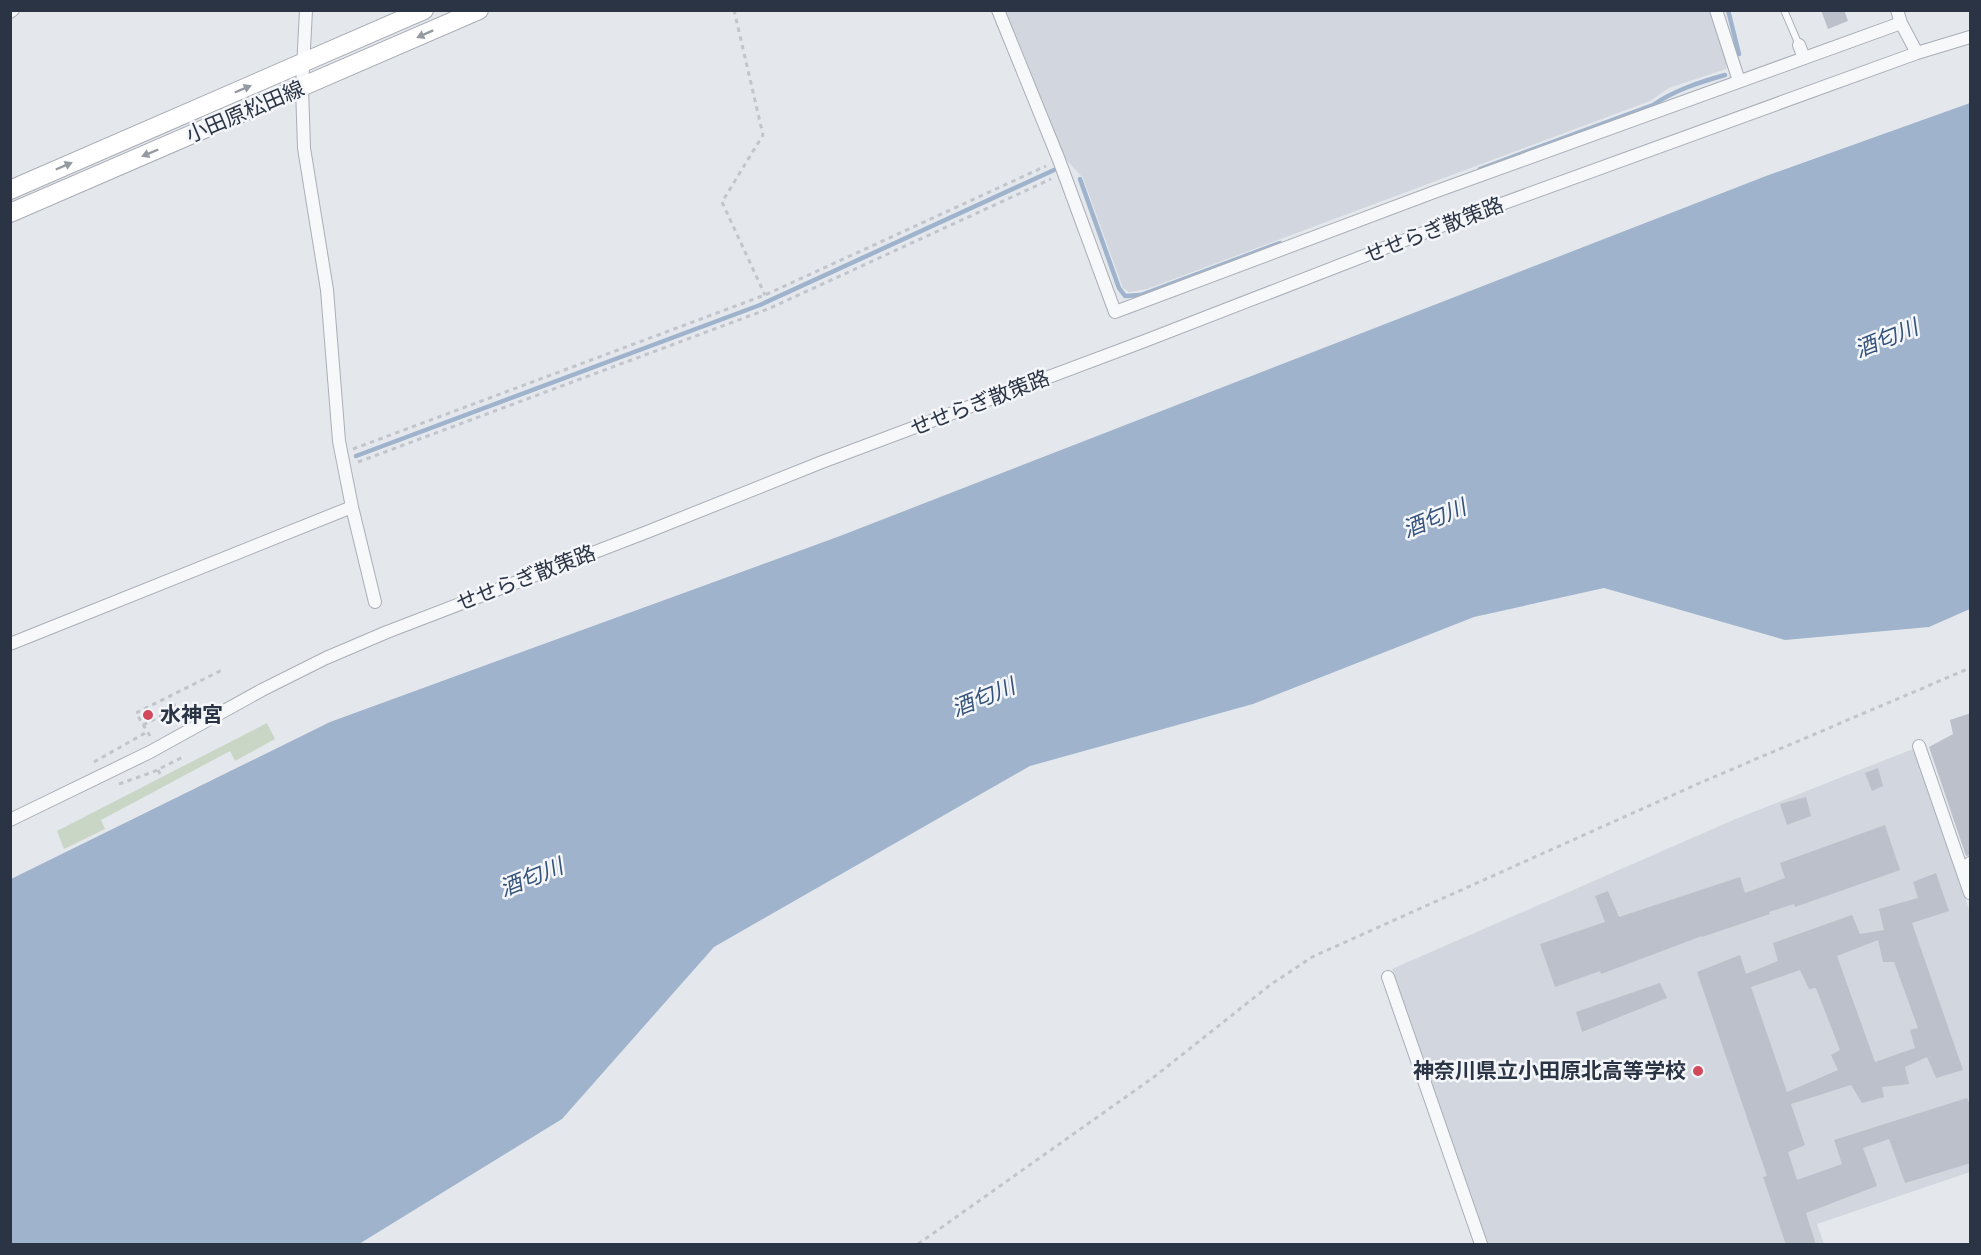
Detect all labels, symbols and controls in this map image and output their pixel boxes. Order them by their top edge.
one-way arrow [416,29,434,39]
street label: 小田原松田線 [182,76,308,148]
one-way arrow [235,84,253,94]
one-way arrow [141,148,159,158]
one-way arrow [56,161,74,171]
street label: せせらぎ散策路 [1361,192,1507,268]
water label: 酒匂川 [1851,314,1923,362]
street label: せせらぎ散策路 [907,365,1053,441]
water label: 酒匂川 [1399,494,1471,542]
street label: せせらぎ散策路 [453,540,599,616]
water label: 酒匂川 [948,673,1020,721]
place label: 水神宮 [160,703,223,727]
marker: 水神宮 [141,708,155,722]
water label: 酒匂川 [496,853,568,901]
place label: 神奈川県立小田原北高等学校 [1413,1059,1686,1083]
marker: 神奈川県立小田原北高等学校 [1691,1064,1705,1078]

